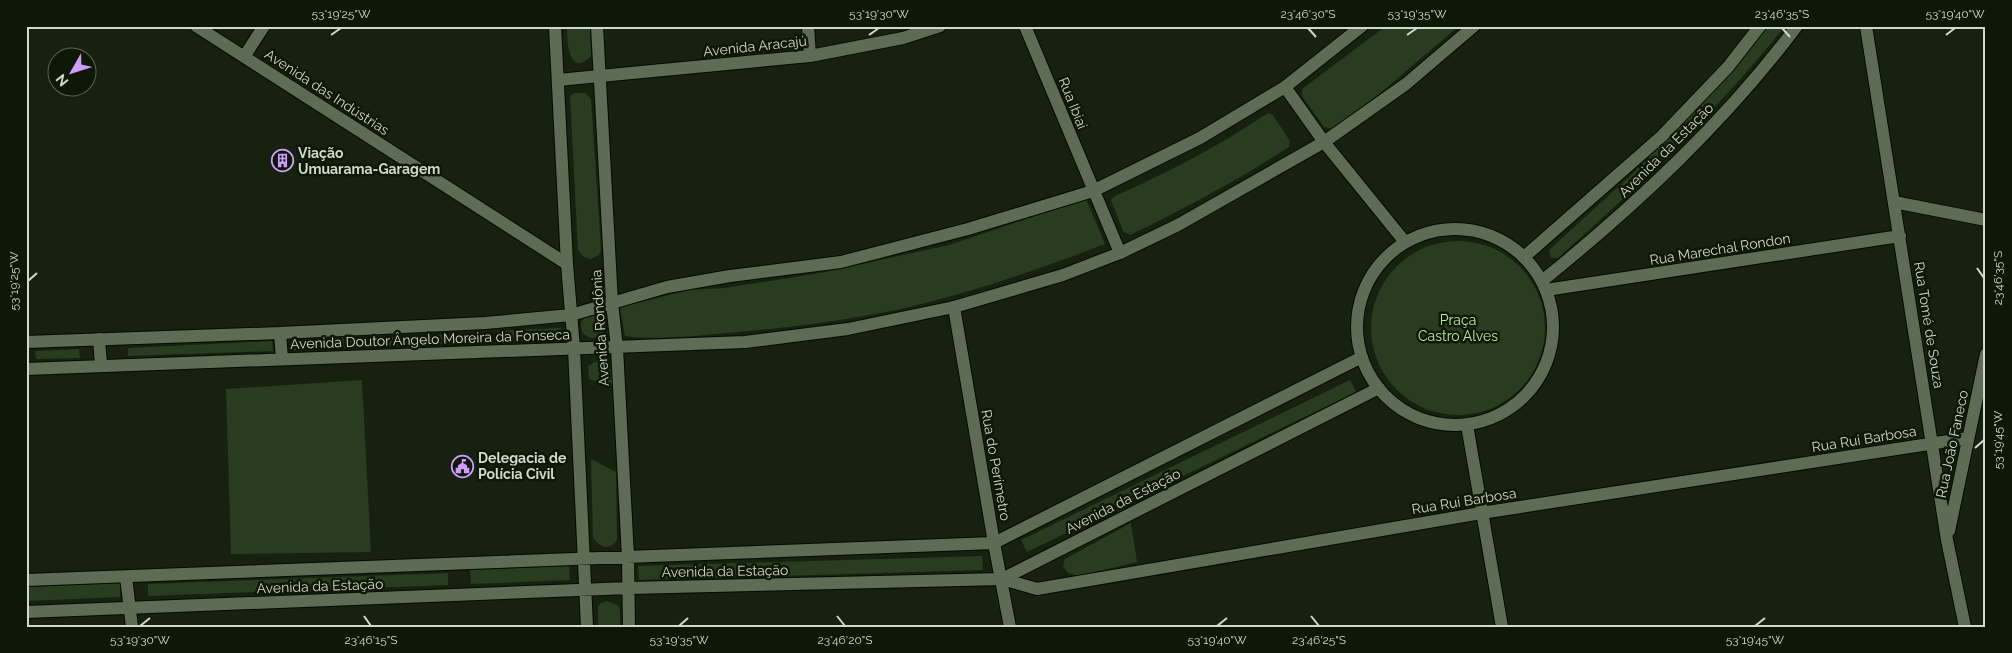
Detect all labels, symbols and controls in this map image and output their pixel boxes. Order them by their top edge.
text: 53°19'25"W [312,7,371,21]
text: 53°19'30"W [849,7,909,21]
text: 23°46'30"S [1280,7,1336,21]
text: 53°19'35"W [1387,7,1447,21]
text: 23°46'35"S [1755,7,1809,21]
text: 53°19'40"W [1925,7,1985,21]
street label: Avenida Aracajú [703,33,807,59]
street label: Avenida das Indústrias [262,46,392,138]
north arrow [48,48,98,98]
text: N [52,71,71,89]
street label: Rua Ibiai [1055,75,1091,131]
street label: Avenida da Estação [1616,100,1716,200]
place label: Viação Umuarama-Garagem [298,145,440,177]
building icon: Viação Umuarama-Garagem [270,149,294,173]
street label: Rua Marechal Rondon [1648,230,1792,268]
text: 53°19'25"W [7,251,21,310]
text: 23°46'35"S [1991,251,2005,305]
street label: Rua Tomé de Souza [1911,260,1947,390]
street label: Avenida Rondônia [588,269,612,387]
park label: Praça Castro Alves [1418,312,1498,344]
street label: Avenida Doutor Ângelo Moreira da Fonseca [290,325,570,352]
street label: Rua João Faneco [1933,389,1971,499]
street label: Rua do Perímetro [978,408,1014,522]
text: 53°19'45"W [1991,410,2005,469]
street label: Rua Rui Barbosa [1811,423,1917,455]
place label: Delegacia de Polícia Civil [478,450,567,482]
public building icon: Delegacia de Polícia Civil [450,454,474,478]
street label: Avenida da Estação [1063,465,1183,537]
street label: Rua Rui Barbosa [1411,485,1517,517]
street label: Avenida da Estação [662,562,788,580]
street label: Avenida da Estação [256,576,384,596]
text: 53°19'30"W [110,633,170,647]
text: 23°46'15"S [344,633,398,647]
text: 53°19'35"W [649,633,709,647]
text: 23°46'20"S [817,633,873,647]
text: 53°19'40"W [1187,633,1247,647]
text: 23°46'25"S [1292,633,1346,647]
text: 53°19'45"W [1726,633,1785,647]

